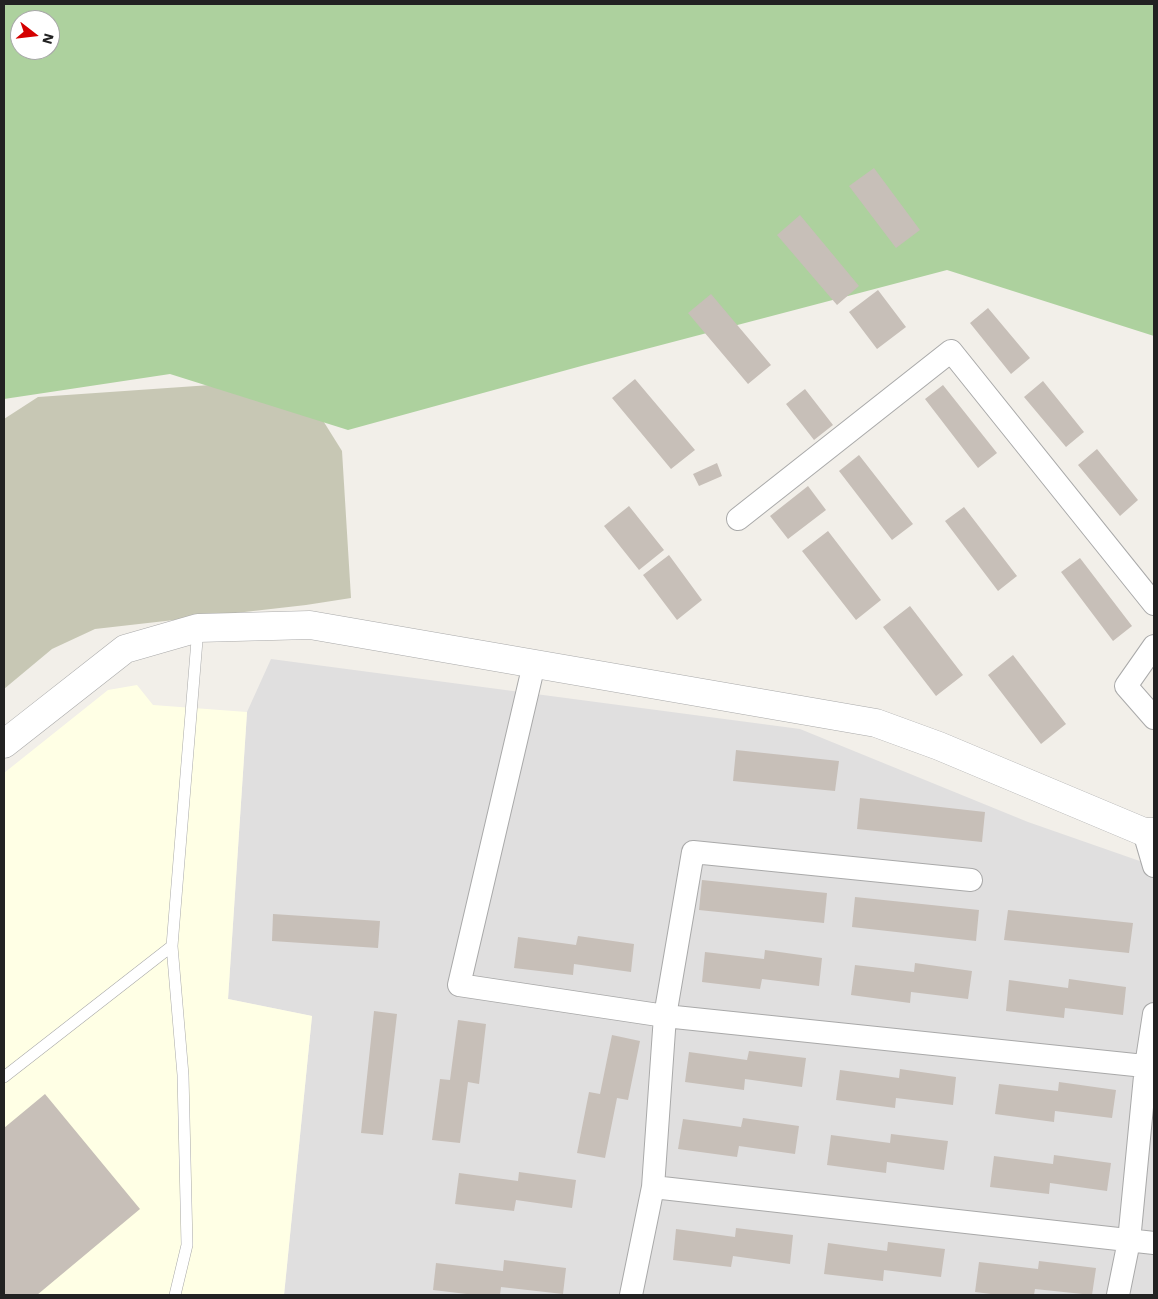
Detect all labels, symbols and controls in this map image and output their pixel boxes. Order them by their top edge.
north arrow [10,10,60,60]
text: N [39,32,58,46]

